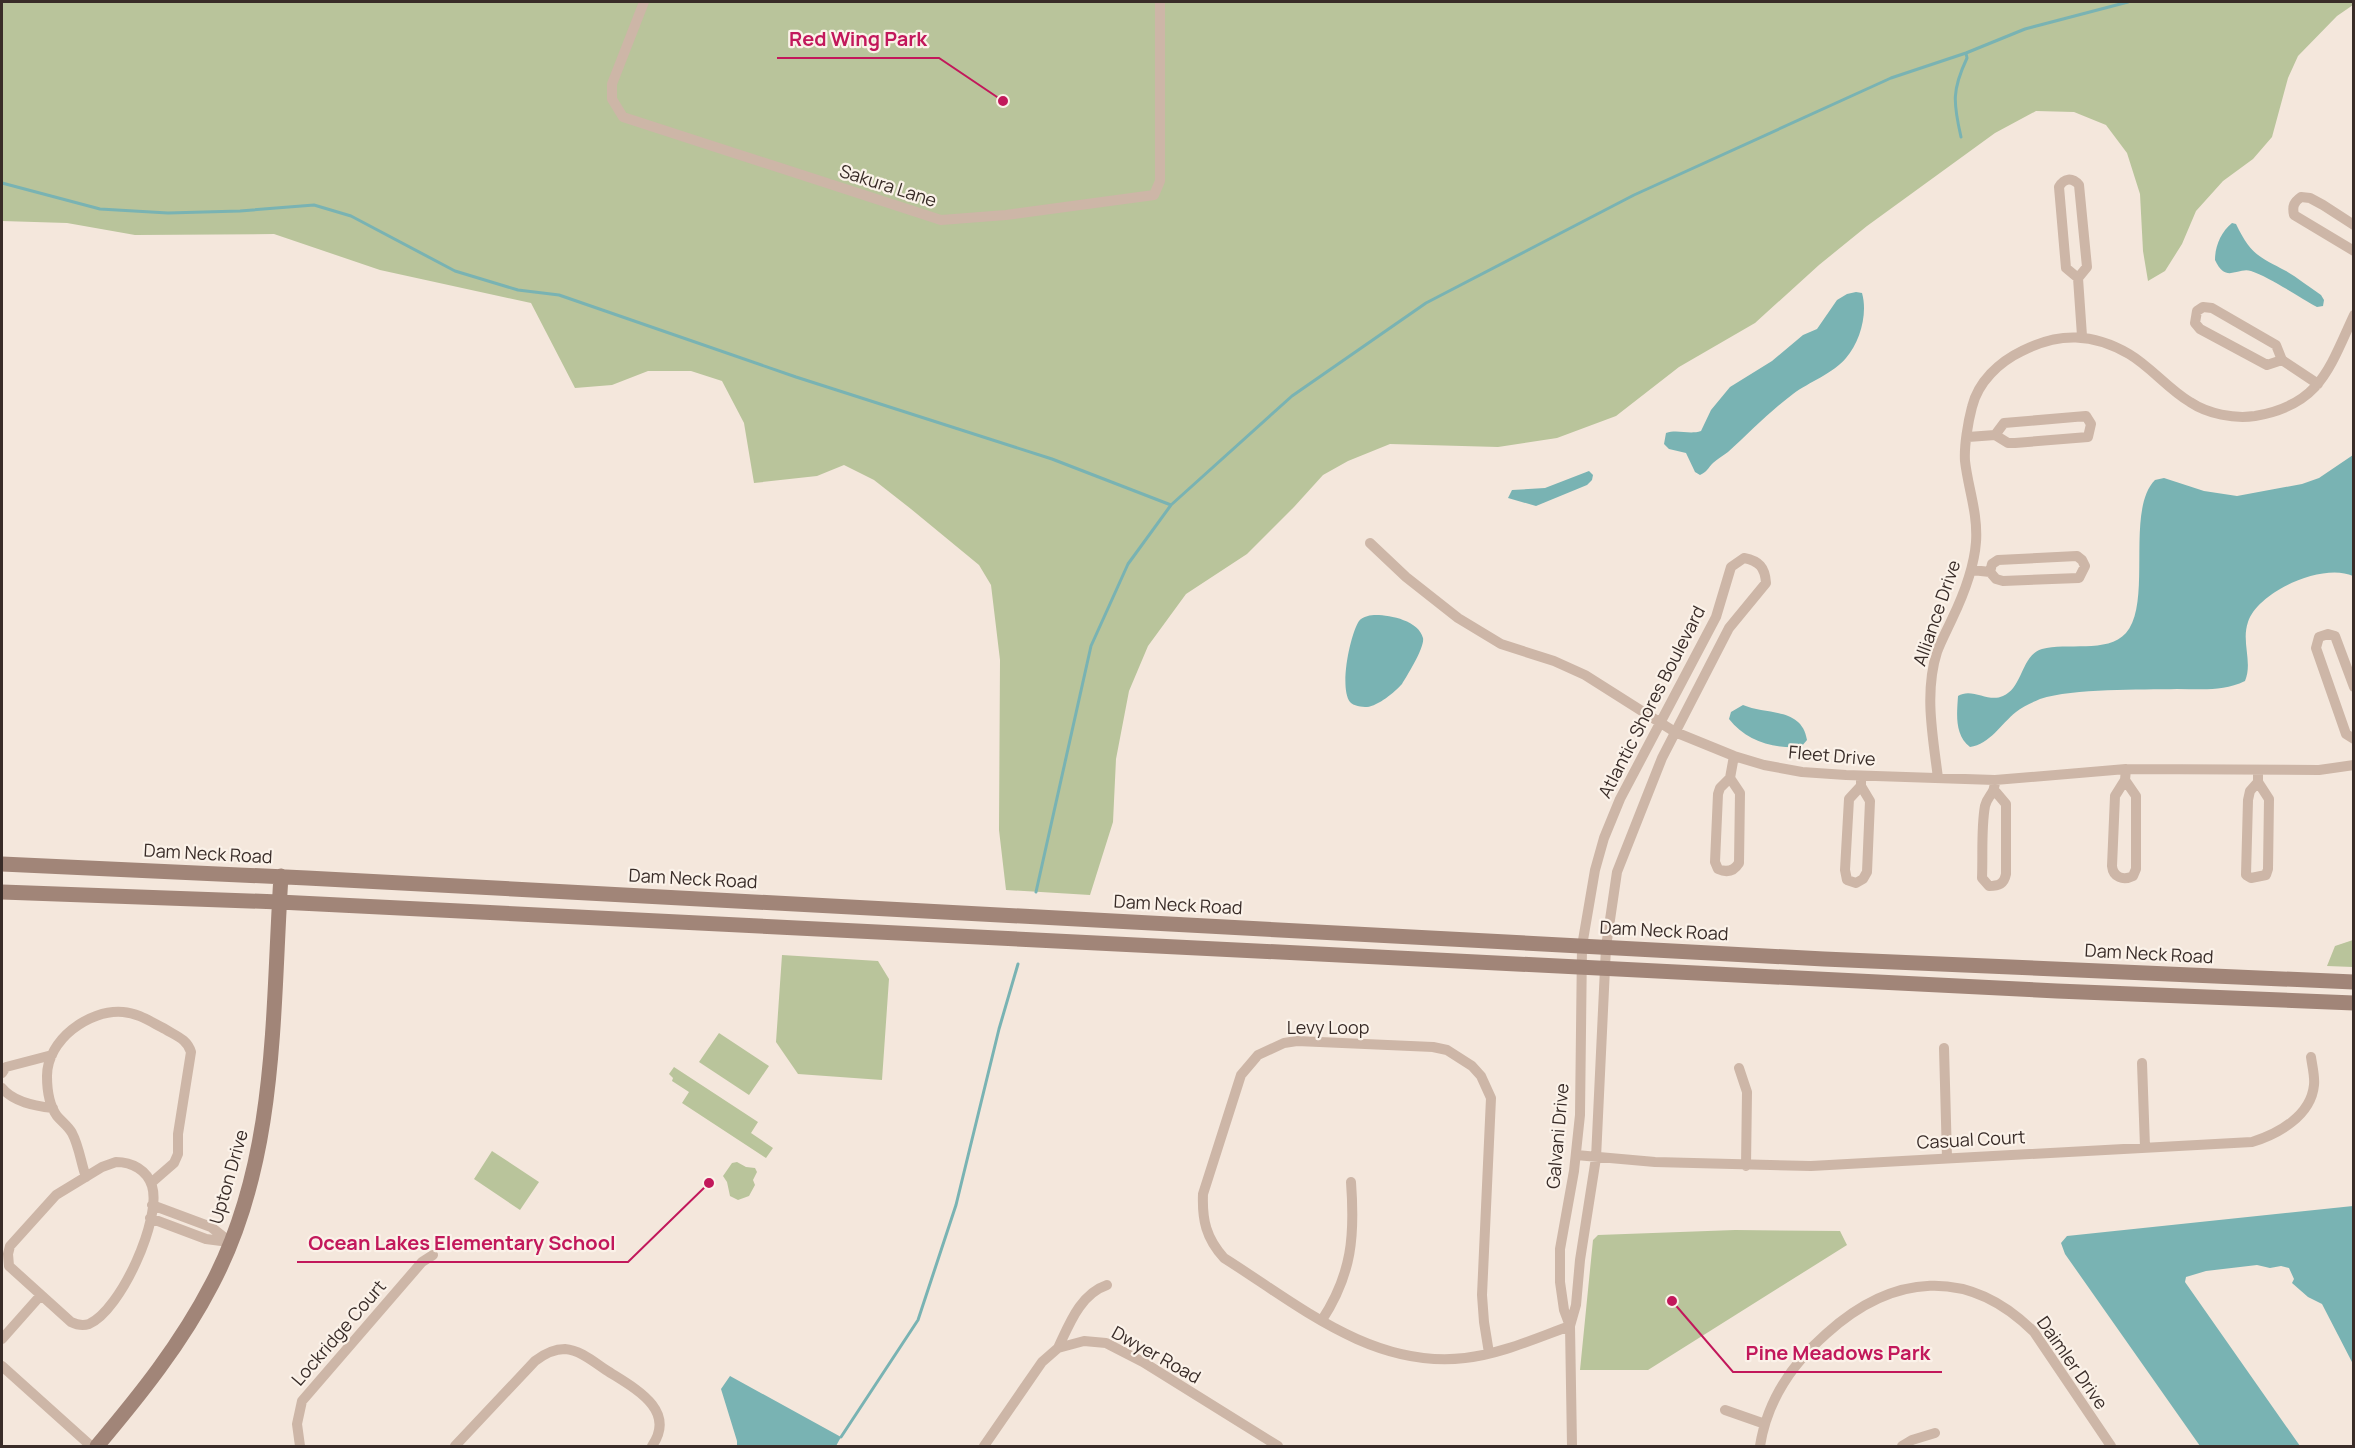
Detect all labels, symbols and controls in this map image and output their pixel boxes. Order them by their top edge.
callout: Red Wing Park [777,20,939,58]
text: Red Wing Park [789,25,928,52]
street label: Sakura Lane [837,158,940,212]
street label: Alliance Drive [1907,557,1965,669]
street label: Atlantic Shores Boulevard [1592,601,1710,802]
street label: Fleet Drive [1788,739,1877,771]
street label: Dam Neck Road [143,838,273,868]
street label: Dam Neck Road [628,863,758,893]
street label: Dam Neck Road [1113,889,1243,919]
street label: Dam Neck Road [1599,915,1729,945]
street label: Dam Neck Road [2084,938,2214,968]
street label: Levy Loop [1287,1015,1369,1039]
street label: Galvani Drive [1540,1082,1574,1190]
street label: Casual Court [1916,1124,2026,1154]
street label: Upton Drive [203,1127,253,1227]
callout: Ocean Lakes Elementary School [297,1224,628,1262]
text: Ocean Lakes Elementary School [308,1229,616,1256]
street label: Lockridge Court [286,1274,391,1390]
street label: Daimler Drive [2032,1311,2114,1414]
street label: Dwyer Road [1108,1320,1205,1388]
callout: Pine Meadows Park [1733,1334,1942,1372]
text: Pine Meadows Park [1746,1339,1932,1366]

